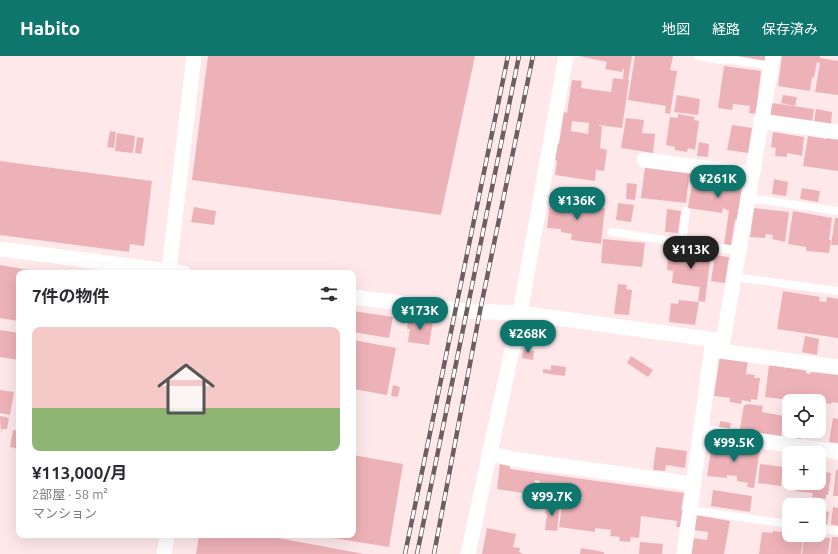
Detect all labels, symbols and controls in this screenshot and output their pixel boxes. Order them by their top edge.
text: Habito [20,17,80,39]
text: 地図 [662,21,690,37]
text: 経路 [712,21,740,37]
text: 保存済み [762,21,818,37]
pin: ¥261K [690,165,746,199]
text: ¥261K [699,171,737,185]
pin: ¥136K [549,187,605,221]
text: ¥136K [558,193,596,207]
pin: ¥113K [663,236,719,270]
text: ¥113K [672,242,710,256]
icon: filters [318,283,340,305]
text: 7件の物件 [32,286,110,305]
pin: ¥173K [392,297,448,331]
text: ¥173K [401,303,439,317]
pin: ¥268K [500,320,556,354]
text: ¥268K [509,326,547,340]
icon: home [150,353,222,425]
map controls [782,394,826,542]
button: locate [782,394,826,438]
pin: ¥99.5K [701,429,767,463]
text: ¥99.5K [713,435,755,449]
button: + [782,446,826,490]
text: ¥113,000/月 [32,463,127,482]
pin: ¥99.7K [519,483,585,517]
text: 2部屋 · 58 m² [32,487,108,501]
text: ¥99.7K [531,489,573,503]
button: − [782,498,826,542]
text: マンション [32,506,97,520]

